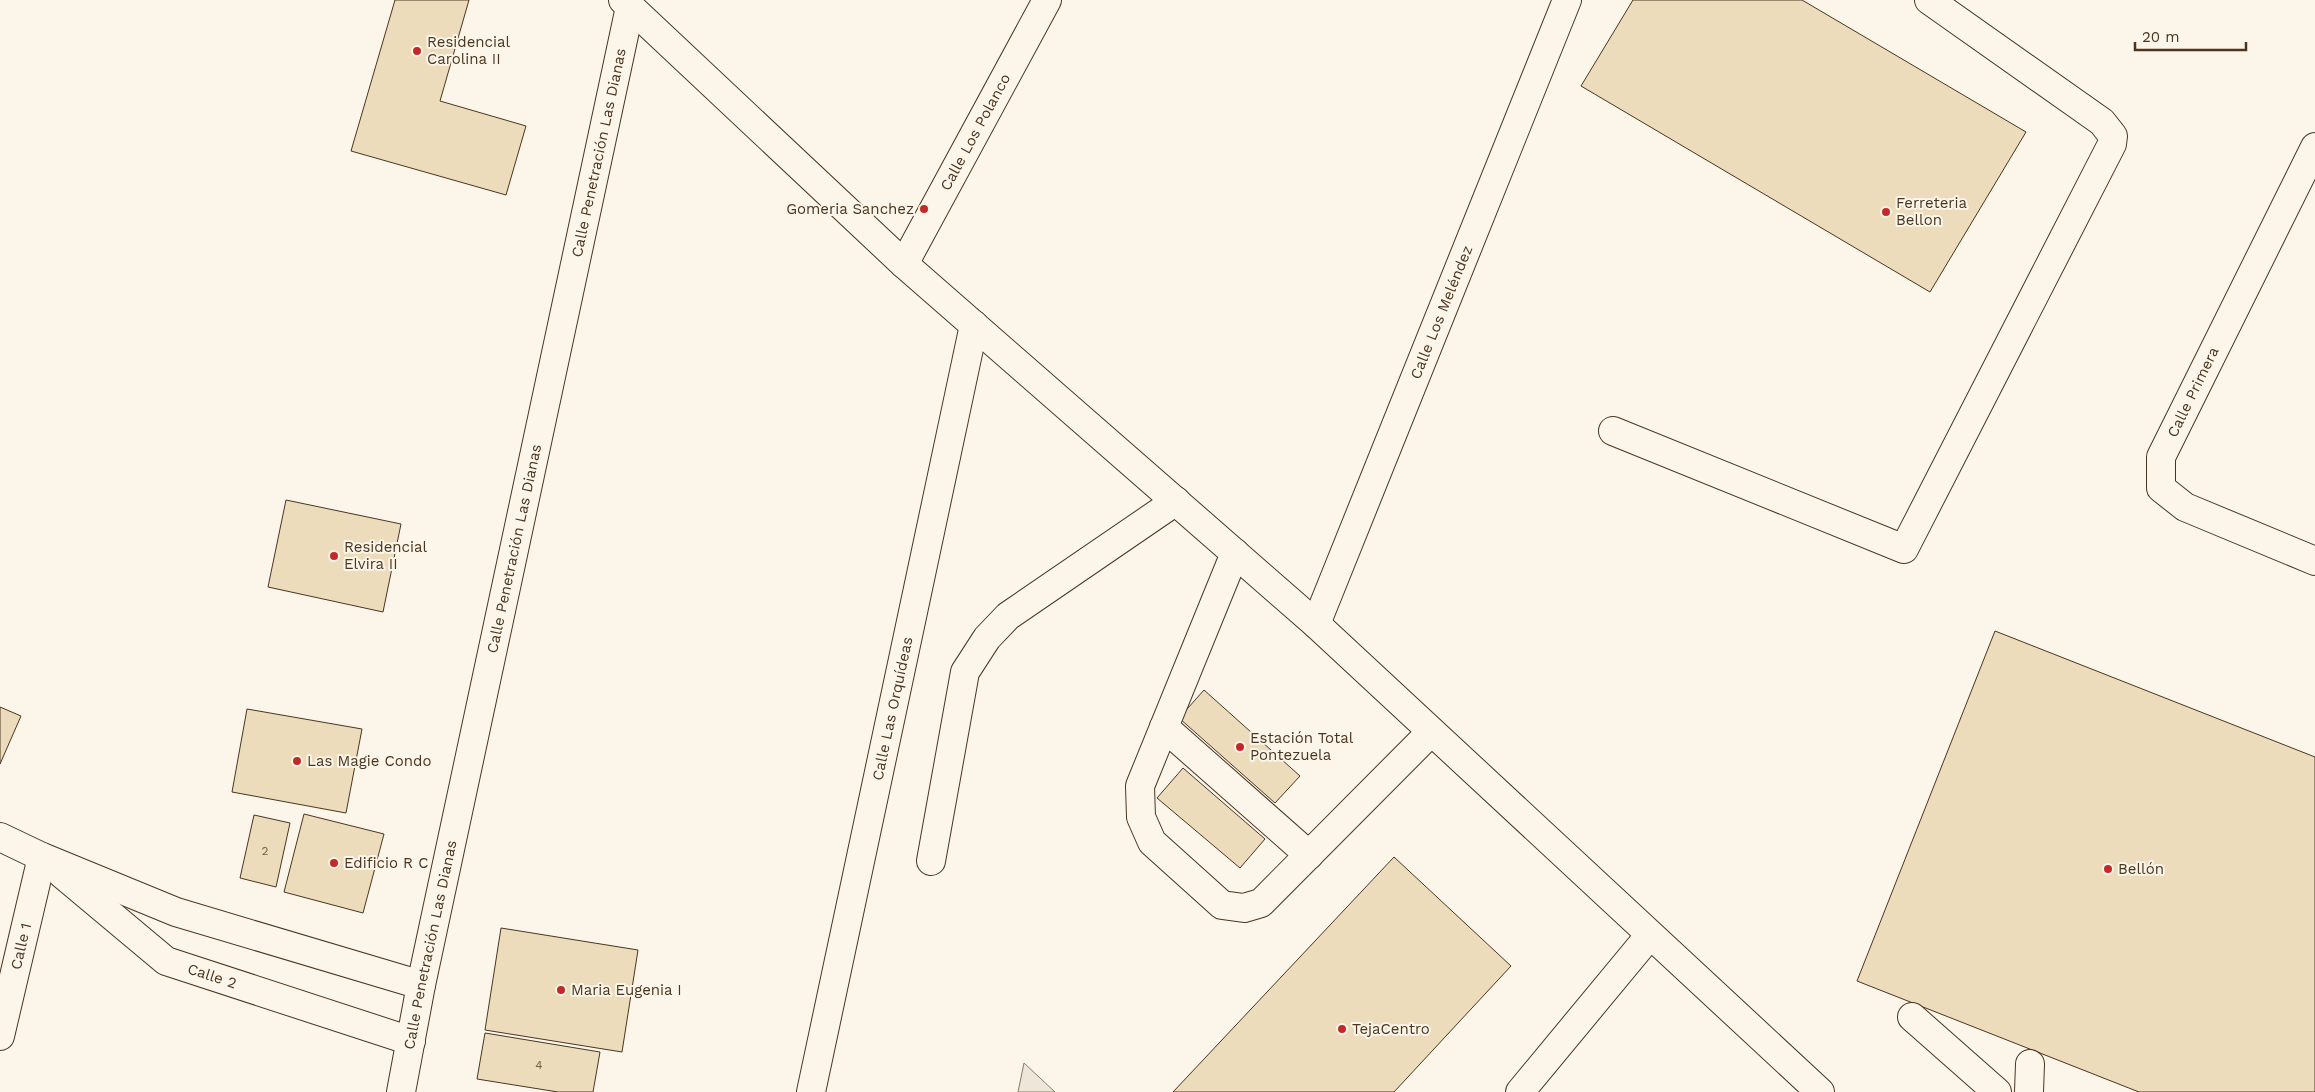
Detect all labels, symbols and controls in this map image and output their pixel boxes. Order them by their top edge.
scale bar [2135,20,2246,52]
text: 20 m [2142,28,2180,46]
place label: Residencial Carolina II [427,33,510,68]
marker: Residencial Carolina II [411,45,423,57]
street label: Calle Penetración Las Dianas [568,46,630,259]
street label: Calle Los Polanco [936,70,1014,194]
place label: Ferreteria Bellon [1896,194,1967,229]
place label: Gomeria Sanchez [786,200,914,218]
marker: Gomeria Sanchez [918,203,930,215]
marker: Ferreteria Bellon [1880,206,1892,218]
street label: Calle Los Meléndez [1406,243,1476,382]
street label: Calle Primera [2163,343,2223,440]
street label: Calle Penetración Las Dianas [483,442,545,655]
place label: Residencial Elvira II [344,538,427,573]
marker: Residencial Elvira II [328,550,340,562]
street label: Calle Las Orquídeas [868,635,917,782]
place label: Estación Total Pontezuela [1250,729,1354,764]
marker: Estación Total Pontezuela [1234,741,1246,753]
place label: Las Magie Condo [307,752,431,770]
marker: Las Magie Condo [291,755,303,767]
street label: Calle Penetración Las Dianas [400,839,461,1051]
house number: 2 [262,844,269,858]
place label: Edificio R C [344,854,428,872]
marker: Edificio R C [328,857,340,869]
place label: Bellón [2118,860,2164,878]
marker: Bellón [2102,863,2114,875]
street label: Calle 1 [7,921,35,972]
street label: Calle 2 [185,960,239,992]
place label: Maria Eugenia I [571,981,682,999]
marker: Maria Eugenia I [555,984,567,996]
place label: TejaCentro [1352,1020,1430,1038]
marker: TejaCentro [1336,1023,1348,1035]
house number: 4 [535,1058,543,1072]

